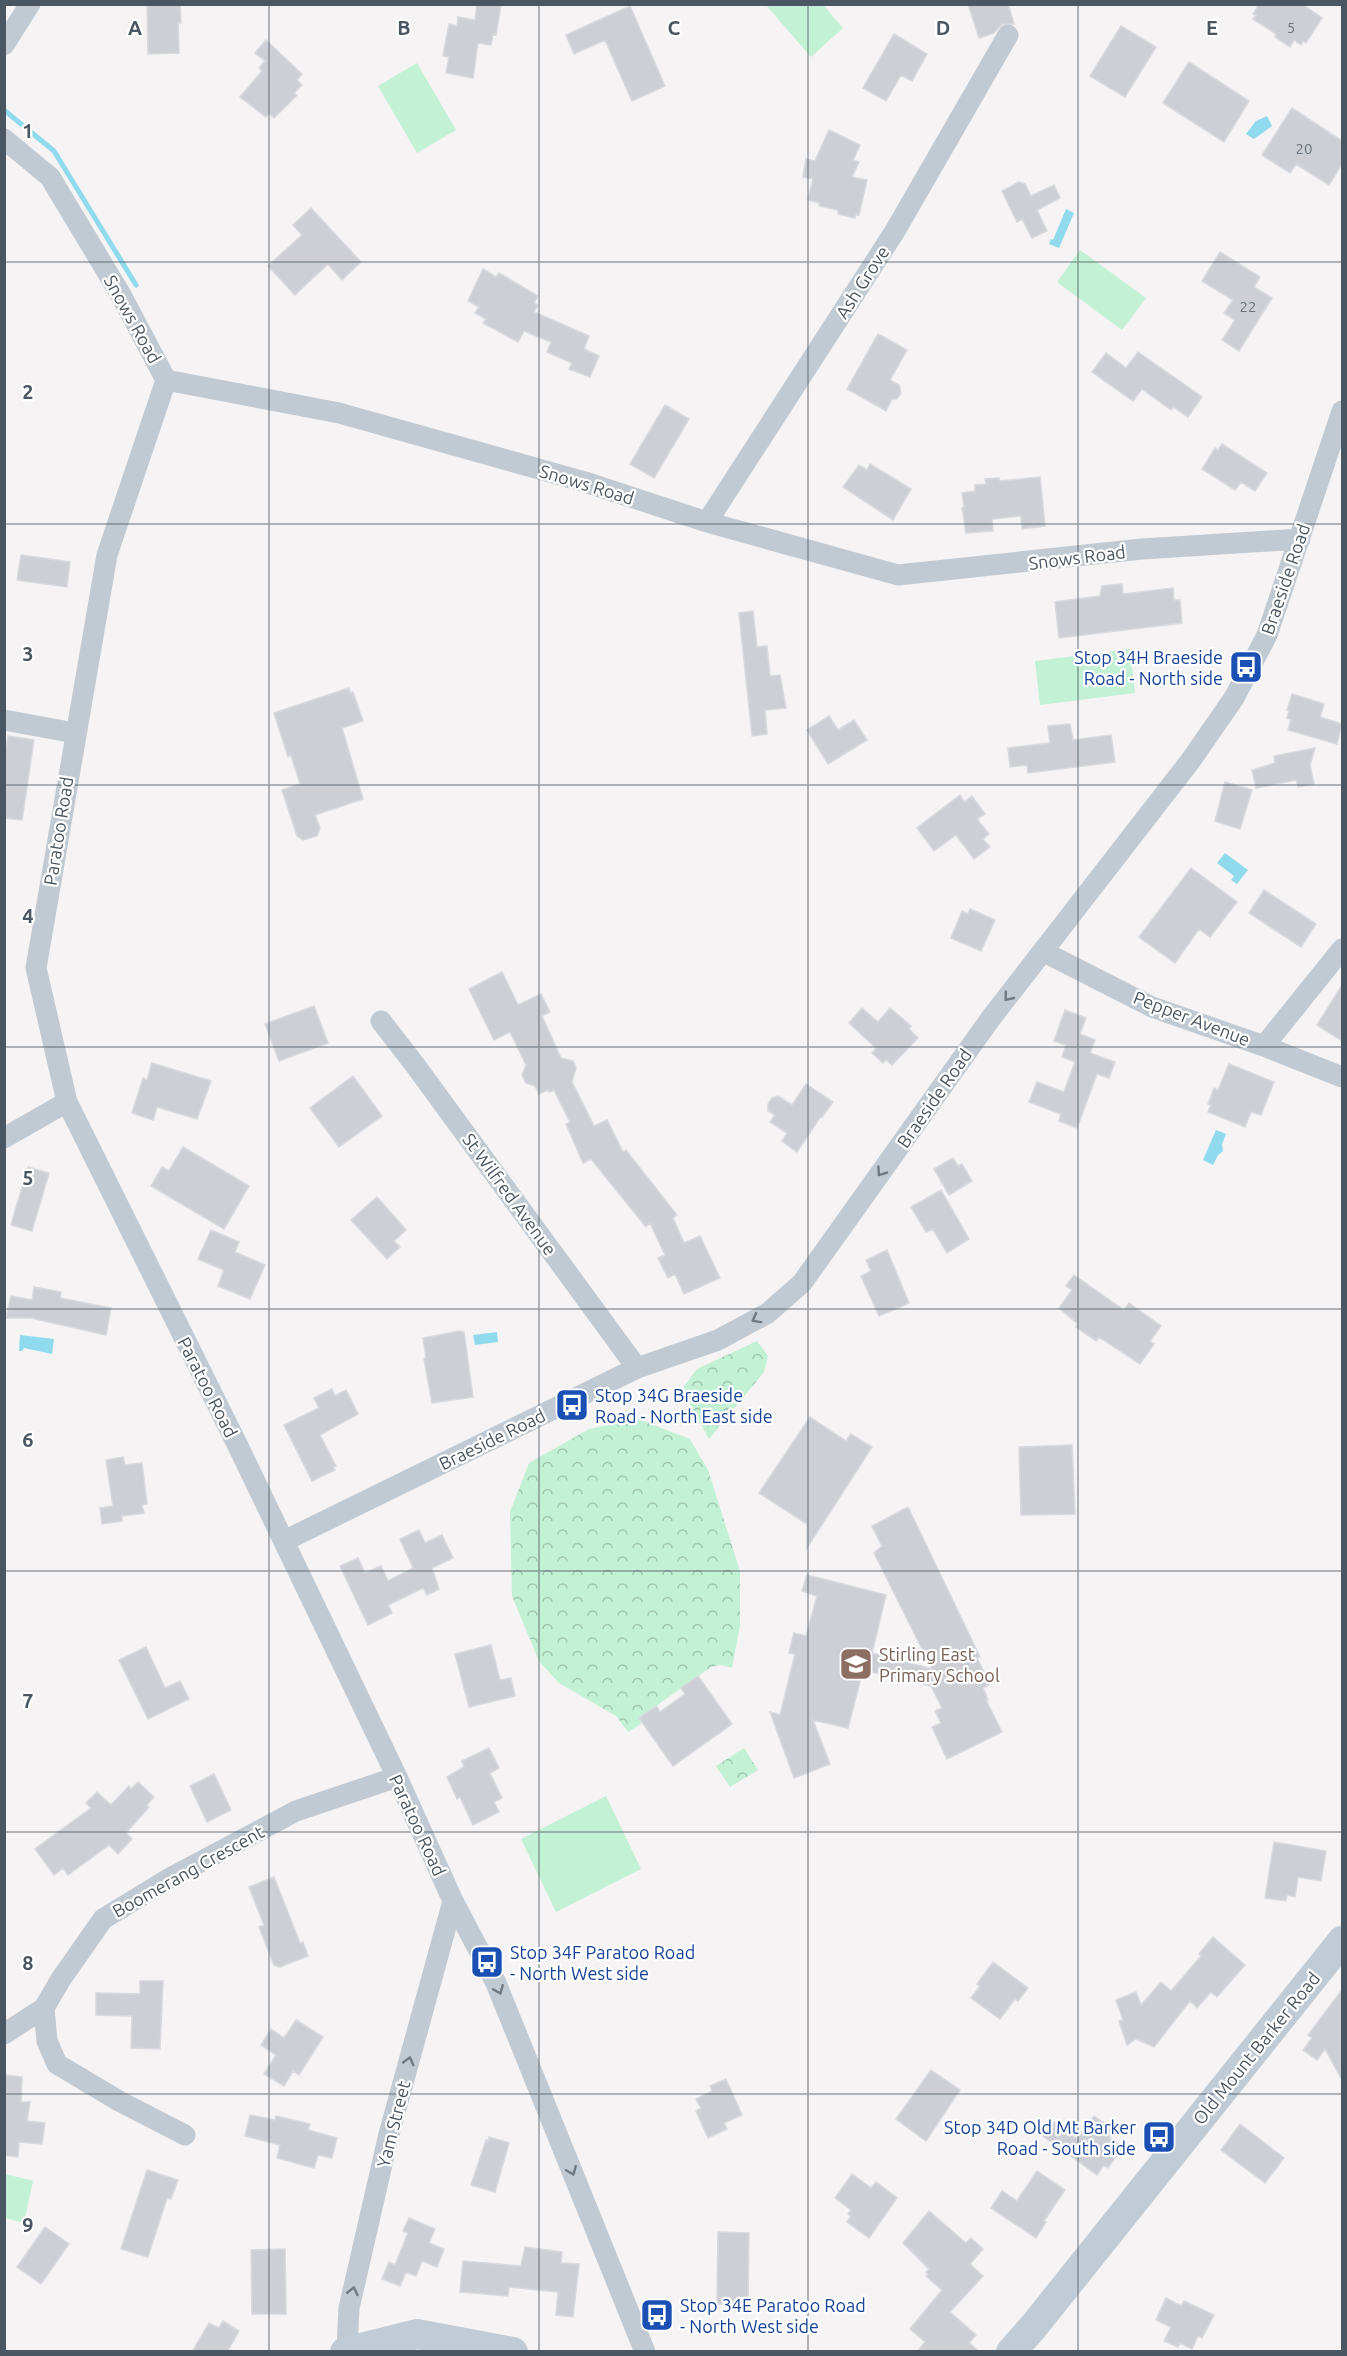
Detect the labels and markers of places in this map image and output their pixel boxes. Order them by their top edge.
place label: Stop 34H Braeside Road - North side [1074,647,1223,688]
bus stop icon: Stop 34H Braeside Road - North side [1228,649,1264,685]
place label: Stop 34G Braeside Road - North East side [595,1385,773,1426]
bus stop icon: Stop 34G Braeside Road - North East side [554,1387,590,1423]
place label: Stirling East Primary School [879,1644,1000,1685]
school or university icon: Stirling East Primary School [838,1646,874,1682]
place label: Stop 34F Paratoo Road - North West side [510,1942,695,1983]
bus stop icon: Stop 34F Paratoo Road - North West side [469,1944,505,1980]
place label: Stop 34D Old Mt Barker Road - South side [944,2117,1136,2158]
bus stop icon: Stop 34D Old Mt Barker Road - South side [1141,2119,1177,2155]
place label: Stop 34E Paratoo Road - North West side [680,2295,866,2336]
bus stop icon: Stop 34E Paratoo Road - North West side [639,2297,675,2333]

